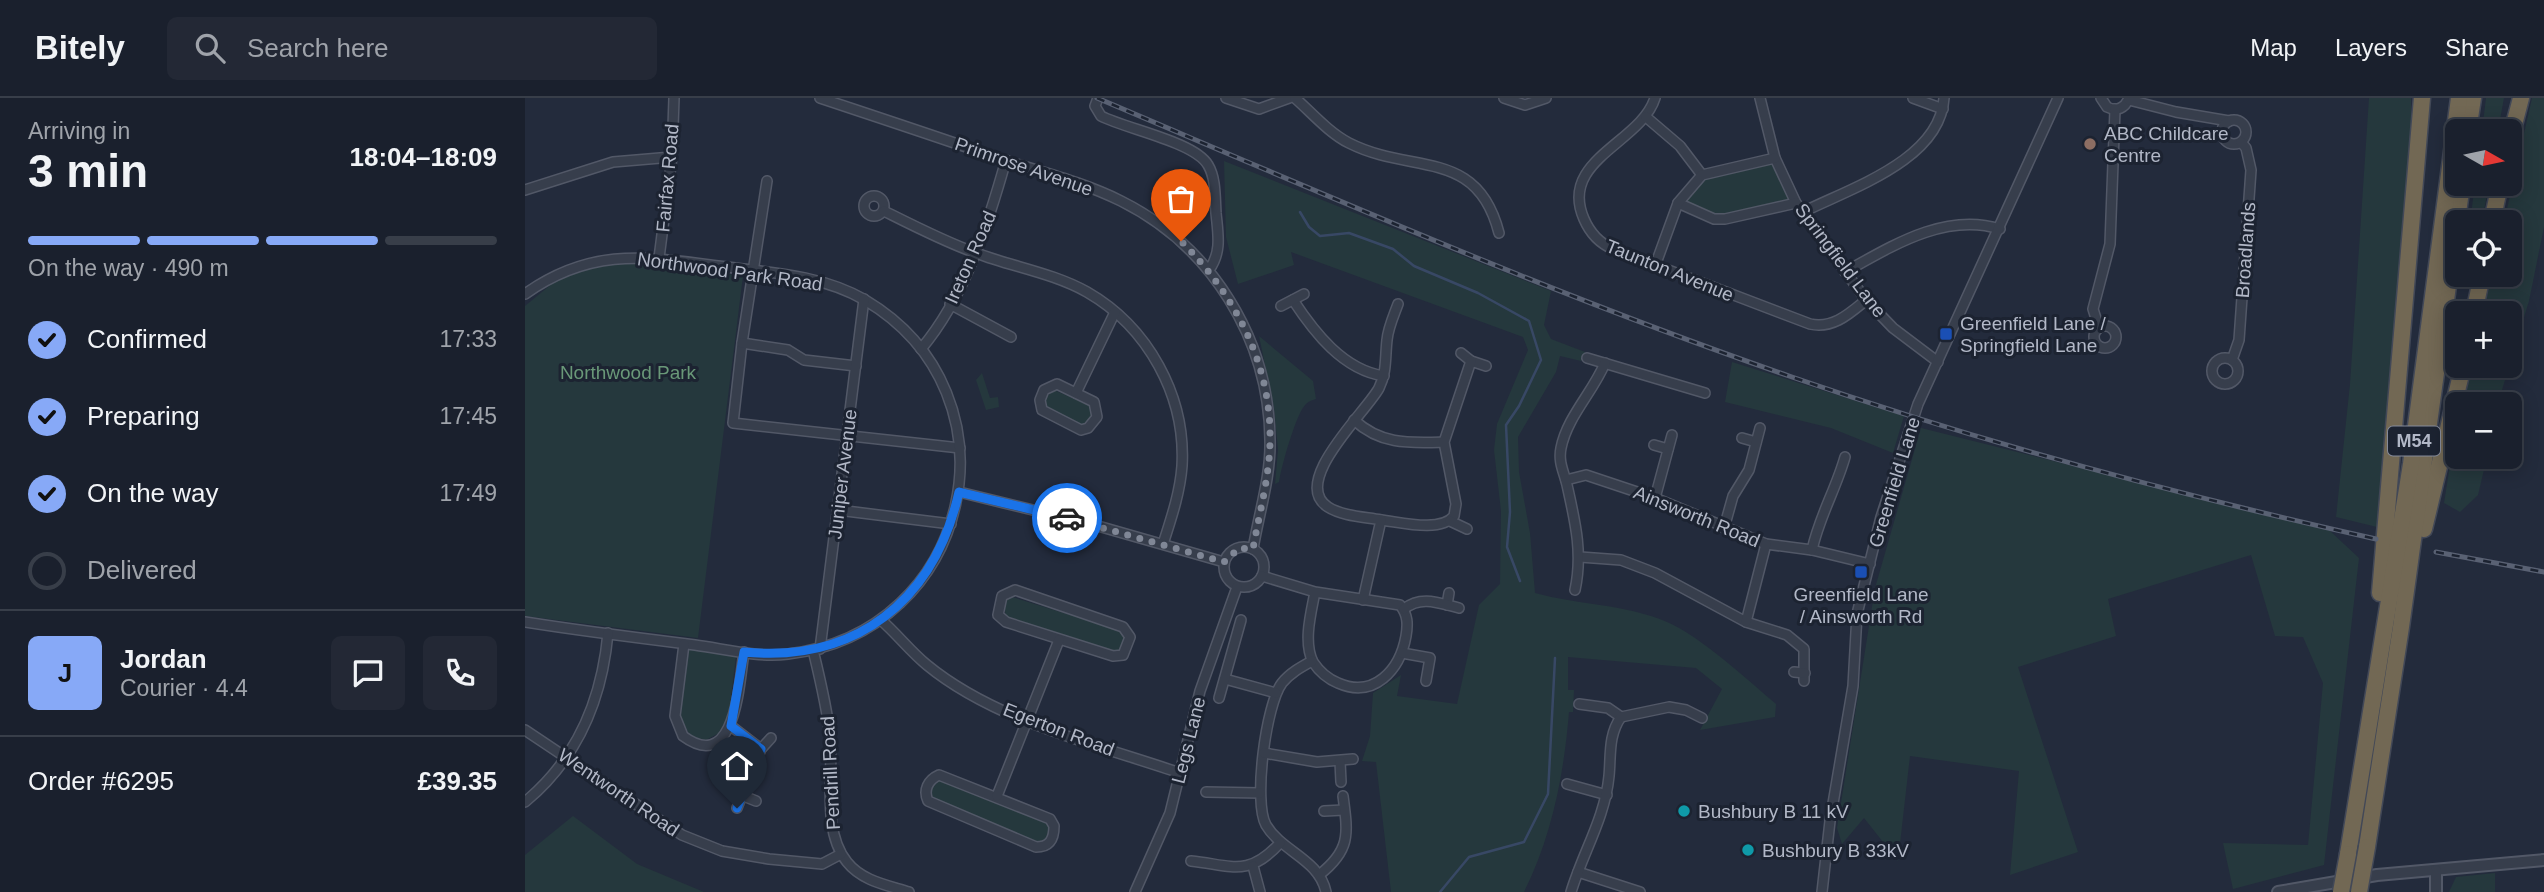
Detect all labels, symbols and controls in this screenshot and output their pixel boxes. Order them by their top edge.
search box [167,17,657,80]
text: Bitely [35,29,125,66]
icon: search [191,29,229,67]
text: Search here [247,33,389,63]
text: Map [2250,34,2297,61]
text: Layers [2335,34,2407,61]
text: Share [2445,34,2509,61]
text: Arriving in [28,118,130,144]
north arrow [2445,119,2522,196]
map controls [2445,119,2522,469]
street label: Fairfax Road [652,123,683,233]
place label: ABC Childcare Centre [2104,123,2229,166]
street label: Primrose Avenue [952,133,1095,200]
marker: ABC Childcare Centre [2082,136,2098,152]
text: 18:04–18:09 [350,142,497,172]
text: 3 min [28,145,148,197]
pin [1151,169,1211,241]
icon: bag [1162,180,1200,218]
street label: Springfield Lane [1791,199,1890,321]
street label: Broadlands [2232,201,2259,299]
street label: Ireton Road [941,208,1000,307]
button: locate [2445,210,2522,287]
street label: Taunton Avenue [1603,235,1737,306]
street label: Northwood Park Road [636,248,824,295]
text: On the way · 490 m [28,255,229,281]
button: + [2445,301,2522,378]
place label: Greenfield Lane / Springfield Lane [1960,313,2106,356]
icon: check [28,321,66,359]
text: Confirmed [87,324,207,354]
text: 17:33 [439,326,497,352]
marker: Greenfield Lane / Springfield Lane [1938,326,1954,342]
park label: Northwood Park [560,362,697,383]
button: − [2445,392,2522,469]
icon: check [28,398,66,436]
text: Preparing [87,401,200,431]
text: 17:45 [439,403,497,429]
street label: Juniper Avenue [824,408,861,540]
street label: Greenfield Lane [1865,414,1924,550]
road number: M54 [2388,426,2440,456]
icon: check [28,475,66,513]
text: On the way [87,478,219,508]
text: 17:49 [439,480,497,506]
street label: Ainsworth Road [1631,482,1763,551]
courier [1032,483,1102,553]
icon: car [1048,499,1086,537]
text: Delivered [87,555,197,585]
marker: Greenfield Lane / Ainsworth Rd [1853,564,1869,580]
place label: Greenfield Lane / Ainsworth Rd [1793,584,1929,627]
button: chat [331,636,405,710]
button: phone [423,636,497,710]
text: Jordan [120,644,207,674]
text: J [58,658,72,688]
text: Courier · 4.4 [120,675,248,701]
street label: Legs Lane [1168,695,1209,786]
street label: Egerton Road [1000,699,1117,760]
street label: Pendrill Road [817,715,844,830]
pin [707,736,767,808]
street label: Wentworth Road [554,744,683,841]
icon: home [718,747,756,785]
text: Order #6295 [28,766,174,796]
text: £39.35 [417,766,497,796]
place label: Bushbury B 11 kV [1698,801,1849,822]
marker: Bushbury B 11 kV [1676,803,1692,819]
place label: Bushbury B 33kV [1762,840,1909,861]
marker: Bushbury B 33kV [1740,842,1756,858]

